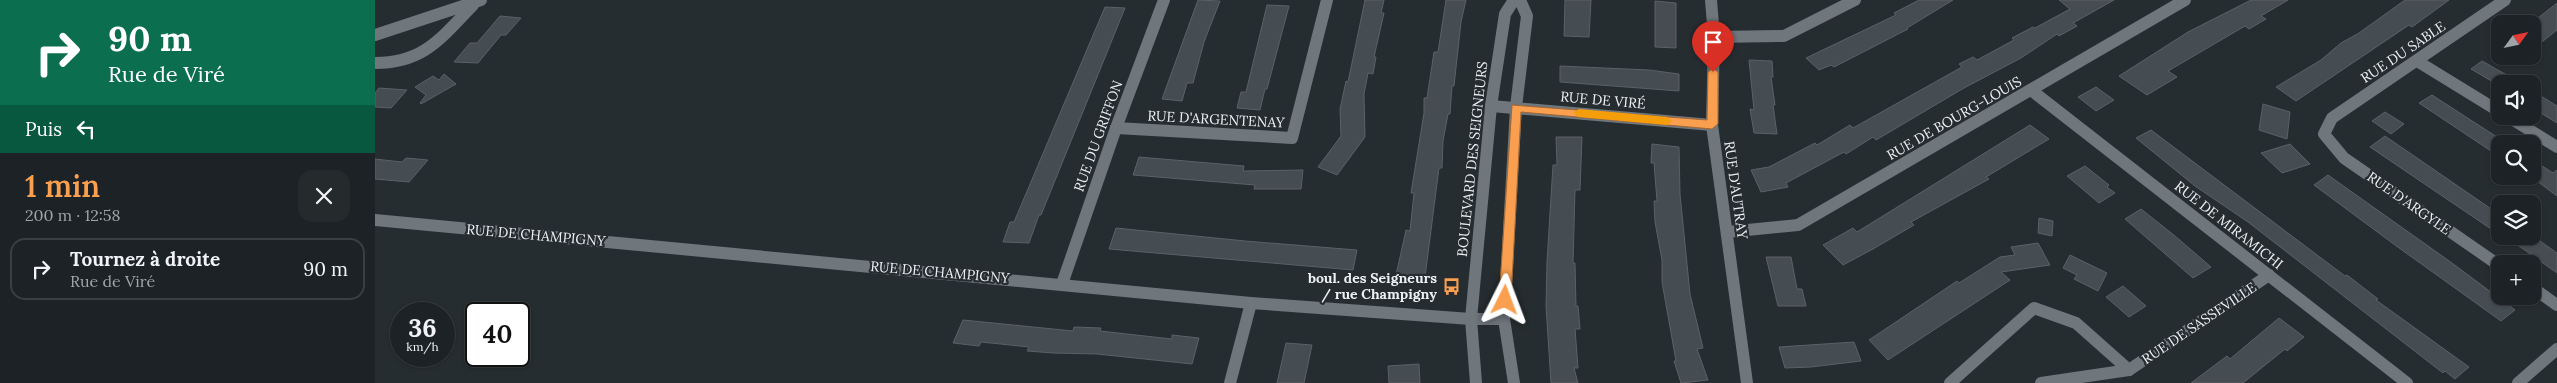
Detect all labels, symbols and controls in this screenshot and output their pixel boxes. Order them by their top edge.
north arrow [2491,15,2541,65]
map controls [2491,15,2541,305]
text: 90 m [108,16,192,61]
street label: RUE DU SABLE [2357,17,2449,87]
icon: right [25,20,90,85]
pin [1692,21,1734,72]
icon: arrive [1699,28,1727,56]
text: Rue de Viré [108,60,225,88]
street label: BOULEVARD DES SEIGNEURS [1453,60,1491,258]
street label: RUE DE BOURG-LOUIS [1883,72,2025,164]
button: sound [2491,75,2541,125]
street label: RUE DU GRIFFON [1069,78,1127,194]
street label: RUE DE VIRÉ [1560,87,1647,113]
street label: RUE D'ARGENTENAY [1147,106,1286,132]
icon: left [72,115,100,143]
text: Puis [25,117,62,141]
button: search [2491,135,2541,185]
street label: RUE D'AUTRAY [1720,140,1752,241]
text: 1 min [25,167,100,205]
street label: RUE D'ARGYLE [2364,167,2455,239]
button: close [298,170,350,222]
street label: RUE DE MIRAMICHI [2171,177,2287,273]
button: layers [2491,195,2541,245]
text: 200 m · 12:58 [25,205,121,225]
street label: RUE DE CHAMPIGNY [466,220,608,250]
text: Tournez à droite [70,247,220,271]
icon: right [27,255,55,283]
button: + [2491,255,2541,305]
text: 90 m [303,257,348,281]
street label: RUE DE CHAMPIGNY [870,257,1012,287]
place label: boul. des Seigneurs / rue Champigny [1307,269,1437,303]
text: Rue de Viré [70,271,155,291]
position arrow [1478,273,1530,325]
bus stop icon: boul. des Seigneurs / rue Champigny [1441,276,1461,296]
street label: RUE DE SASSEVILLE [2138,278,2260,368]
speed limit sign: 40 [465,302,530,367]
text: 36 [408,312,437,344]
text: km/h [406,339,439,354]

